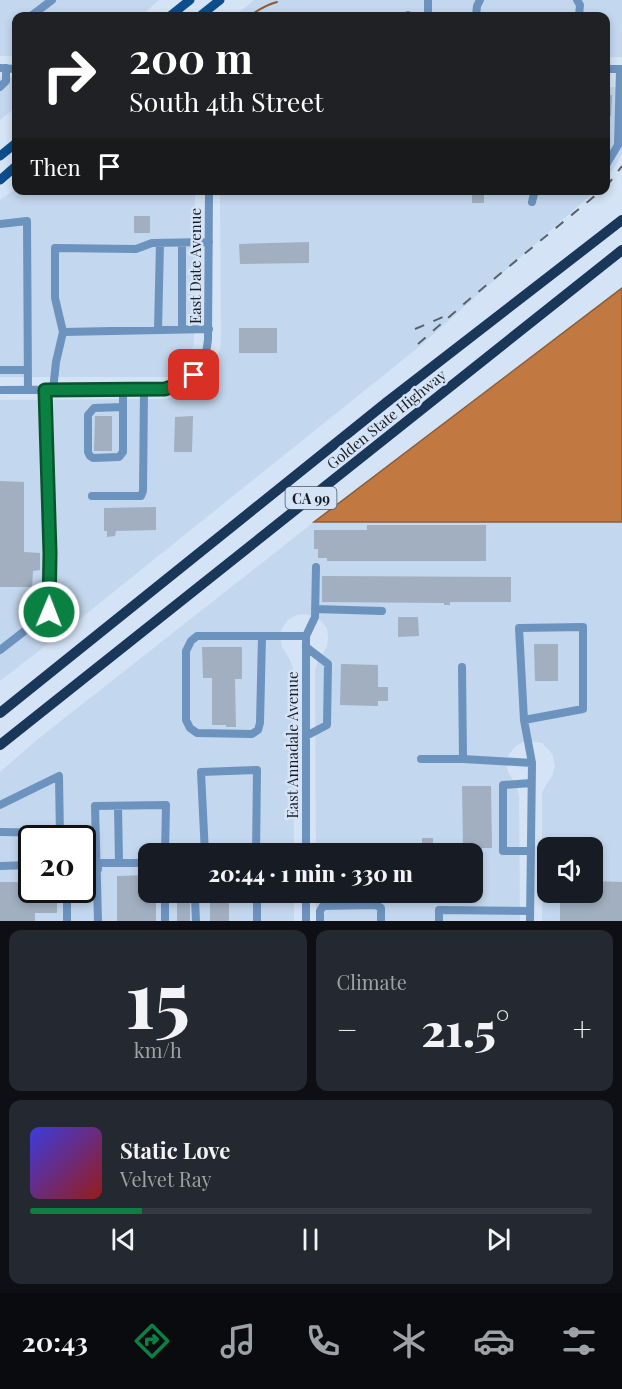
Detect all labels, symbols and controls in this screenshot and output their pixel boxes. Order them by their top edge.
text: 200 m [129,29,253,85]
icon: right [30,36,108,114]
text: South 4th Street [129,83,324,119]
icon: arrive [93,150,126,183]
text: Then [30,152,81,182]
street label: East Date Avenue [185,208,205,324]
pin [168,349,219,400]
icon: arrive [177,358,210,391]
street label: Golden State Highway [322,364,450,473]
road number: CA 99 [286,487,336,509]
position arrow [17,580,81,644]
street label: East Annadale Avenue [282,671,302,819]
speed limit sign: 20 [18,825,96,903]
map controls [537,837,603,903]
button: sound [537,837,603,903]
text: 20:44 · 1 min · 330 m [208,858,413,888]
text: 15 [125,945,190,1049]
text: Climate [337,968,407,995]
text: 21.5° [421,998,509,1058]
text: − [337,1006,358,1050]
text: + [573,1006,592,1050]
text: km/h [134,1036,182,1063]
text: Static Love [120,1135,230,1165]
text: Velvet Ray [120,1165,212,1192]
icon: previous [107,1223,140,1256]
icon: pause [294,1223,327,1256]
icon: next [482,1223,515,1256]
icon: directions [131,1320,173,1362]
icon: music [217,1320,259,1362]
icon: phone [302,1320,344,1362]
icon: climate [388,1320,430,1362]
icon: car [473,1320,515,1362]
icon: filters [558,1320,600,1362]
text: 20:43 [22,1323,88,1359]

